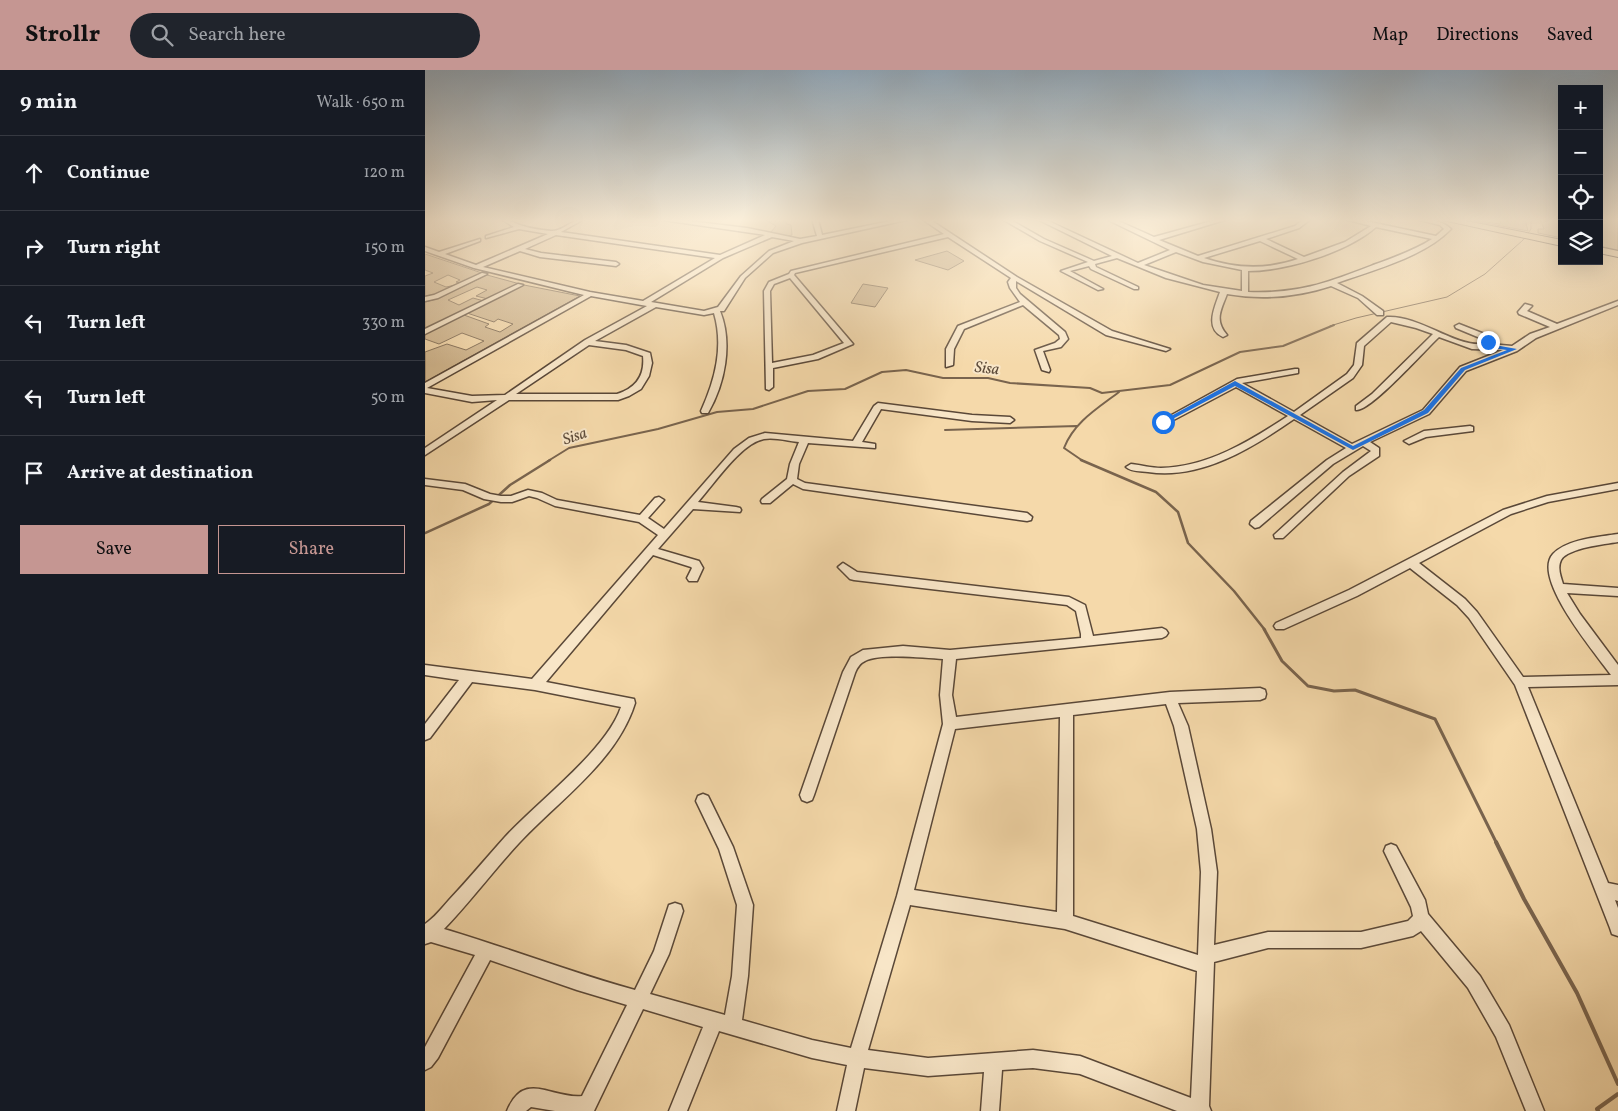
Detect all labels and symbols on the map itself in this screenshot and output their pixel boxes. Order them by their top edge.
route end [1477,331,1500,354]
water label: Sisa [974,357,1001,381]
route start [1152,411,1175,434]
water label: Sisa [560,422,591,451]

